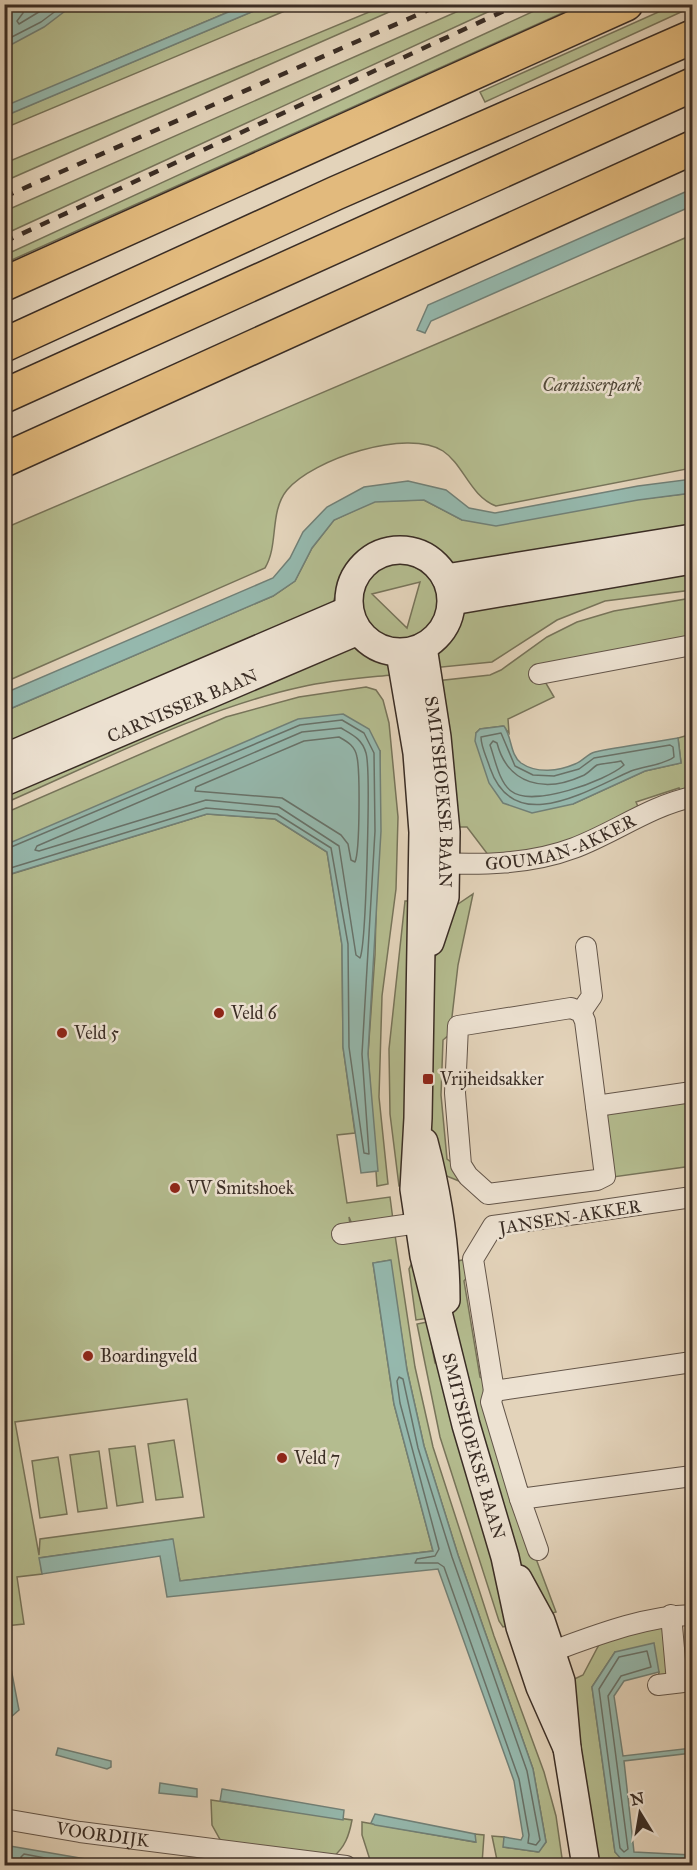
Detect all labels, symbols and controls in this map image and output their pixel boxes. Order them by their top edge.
park label: Carnisserpark [542,374,642,397]
street label: CARNISSER BAAN [104,664,261,748]
street label: SMITSHOEKSE BAAN [420,694,457,888]
street label: GOUMAN-AKKER [485,809,641,875]
place label: Veld 6 [230,1002,277,1024]
marker: Veld 6 [212,1006,226,1020]
place label: Veld 5 [73,1022,119,1044]
marker: Veld 5 [55,1026,69,1040]
place label: Vrijheidsakker [439,1068,544,1090]
marker: Vrijheidsakker [421,1072,435,1086]
place label: VV Smitshoek [186,1177,295,1199]
marker: VV Smitshoek [168,1181,182,1195]
street label: JANSEN-AKKER [495,1195,644,1240]
place label: Boardingveld [100,1345,198,1368]
marker: Boardingveld [81,1349,95,1363]
street label: SMITSHOEKSE BAAN [437,1351,510,1542]
place label: Veld 7 [293,1447,340,1469]
marker: Veld 7 [275,1451,289,1465]
north arrow [610,1783,670,1843]
text: N [629,1788,646,1809]
street label: VOORDIJK [53,1817,152,1852]

